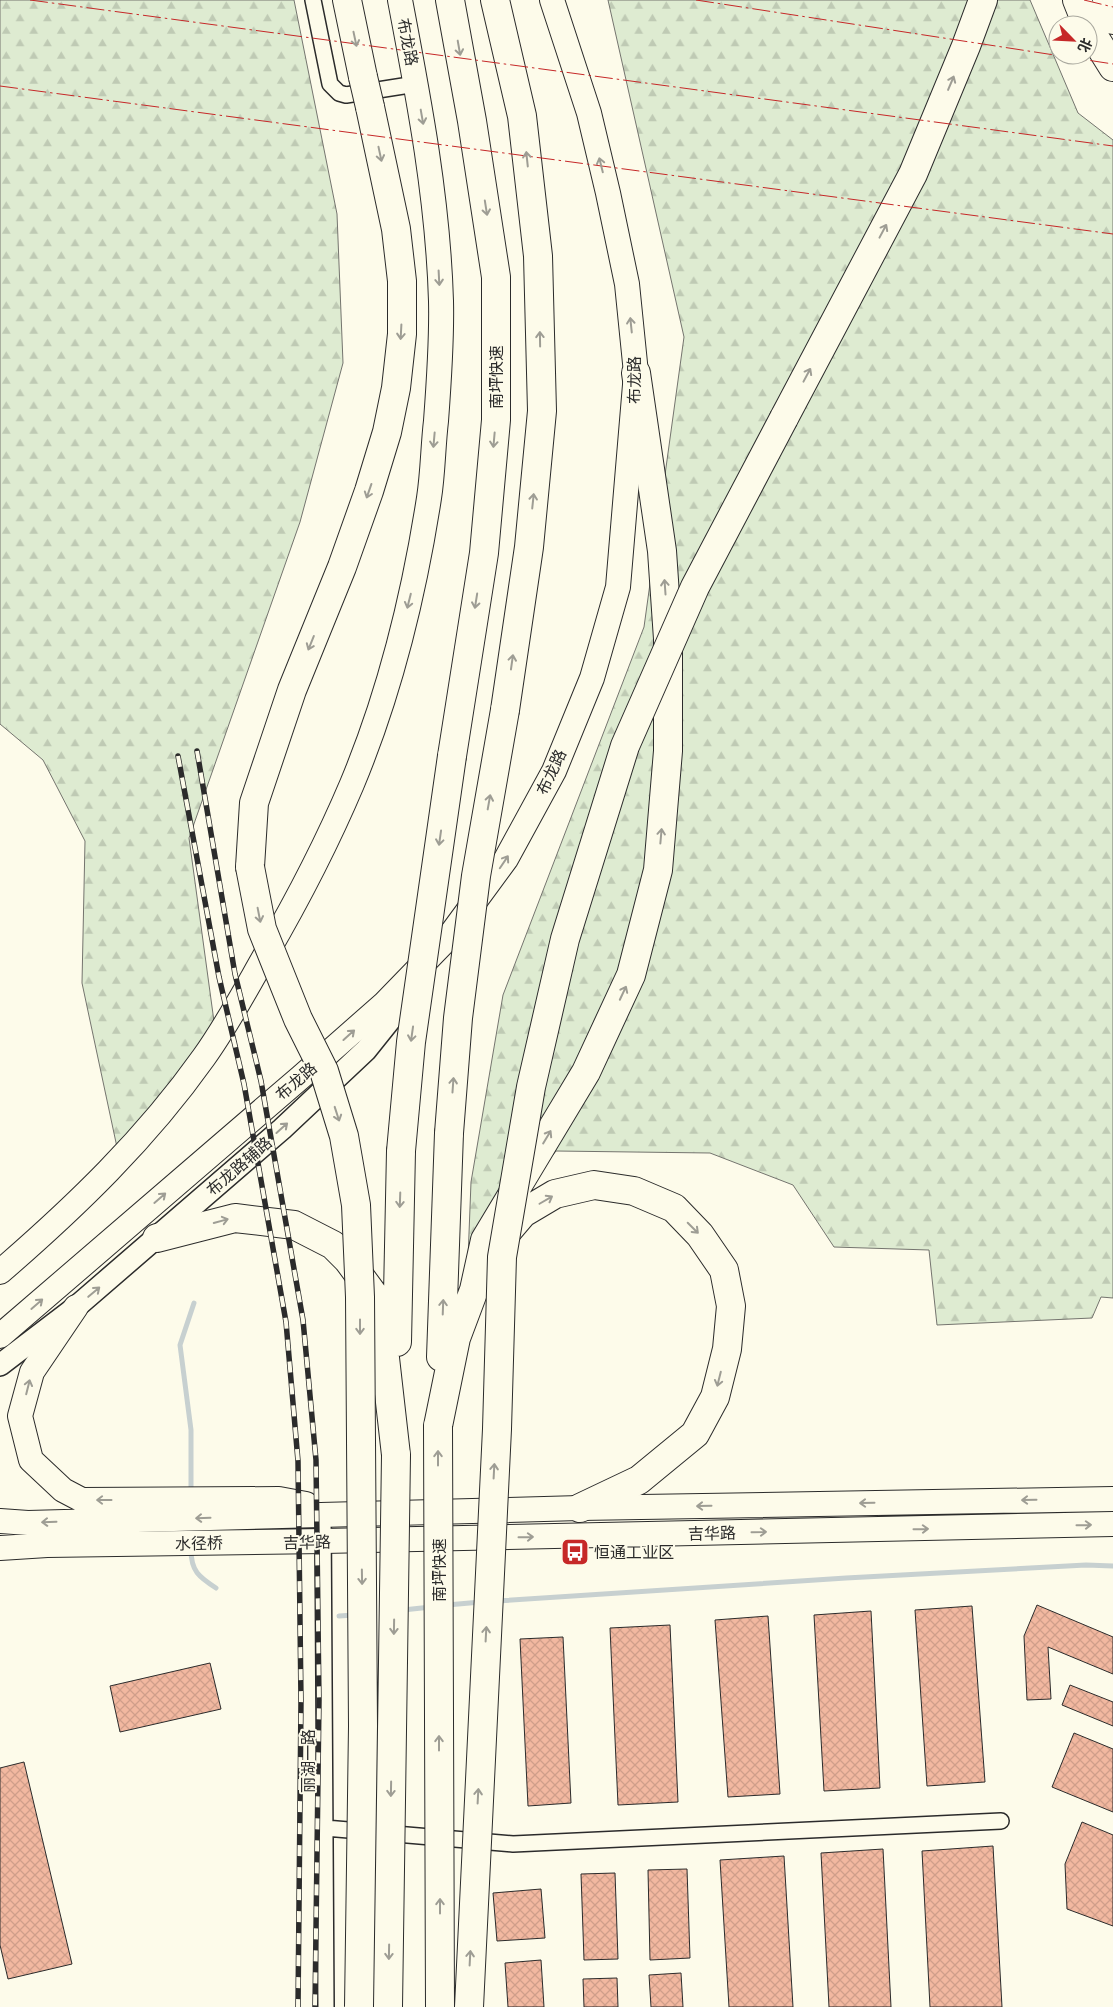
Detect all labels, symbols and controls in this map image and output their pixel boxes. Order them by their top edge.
north arrow [1048,15,1098,65]
street label: 布龙路 [394,17,421,67]
one-way arrow [351,30,360,46]
text: 北 [1074,35,1095,55]
one-way arrow [454,40,464,56]
one-way arrow [947,76,956,91]
one-way arrow [418,108,427,124]
one-way arrow [376,146,385,162]
one-way arrow [522,152,532,168]
one-way arrow [596,158,605,174]
one-way arrow [481,200,491,216]
one-way arrow [878,223,888,238]
one-way arrow [435,270,444,286]
one-way arrow [627,317,636,333]
one-way arrow [397,324,406,340]
one-way arrow [535,331,545,347]
street label: 南坪快速 [487,345,506,409]
street label: 布龙路 [625,356,644,404]
one-way arrow [802,367,812,382]
one-way arrow [429,432,439,448]
one-way arrow [489,432,499,448]
one-way arrow [363,482,373,498]
one-way arrow [528,493,538,509]
one-way arrow [660,579,669,595]
one-way arrow [404,592,414,608]
one-way arrow [471,593,481,609]
one-way arrow [306,634,315,650]
one-way arrow [507,654,517,670]
street label: 布龙路 [533,746,570,798]
one-way arrow [484,794,494,810]
one-way arrow [656,829,666,845]
one-way arrow [434,830,444,846]
one-way arrow [499,855,509,869]
one-way arrow [255,906,265,922]
one-way arrow [618,986,628,1001]
one-way arrow [407,1026,417,1042]
one-way arrow [343,1029,356,1040]
street label: 布龙路 [272,1058,321,1104]
one-way arrow [448,1077,458,1093]
one-way arrow [333,1106,343,1122]
one-way arrow [276,1122,289,1134]
one-way arrow [543,1131,553,1145]
street label: 布龙路辅路 [203,1133,276,1200]
one-way arrow [153,1192,166,1204]
one-way arrow [395,1192,404,1208]
one-way arrow [538,1194,553,1204]
one-way arrow [213,1216,229,1226]
one-way arrow [687,1222,699,1234]
one-way arrow [87,1286,100,1298]
one-way arrow [30,1299,43,1310]
one-way arrow [438,1299,447,1315]
one-way arrow [355,1318,365,1335]
one-way arrow [714,1370,724,1386]
one-way arrow [24,1379,33,1395]
one-way arrow [433,1451,443,1467]
one-way arrow [490,1464,499,1480]
one-way arrow [96,1495,112,1505]
one-way arrow [1022,1495,1038,1505]
one-way arrow [859,1498,876,1508]
one-way arrow [697,1501,713,1511]
one-way arrow [195,1513,212,1523]
one-way arrow [42,1517,58,1527]
one-way arrow [1076,1520,1092,1530]
street label: 吉华路 [688,1524,736,1543]
one-way arrow [913,1524,929,1533]
one-way arrow [750,1527,767,1537]
one-way arrow [518,1532,534,1542]
street label: 吉华路 [283,1533,331,1552]
street label: 水径桥 [175,1534,223,1553]
bus stop icon: 恒通工业区 [560,1537,590,1567]
street label: 南坪快速 [430,1538,449,1602]
place label: 恒通工业区 [594,1543,674,1562]
one-way arrow [357,1569,366,1585]
one-way arrow [389,1618,398,1634]
one-way arrow [482,1626,491,1642]
street label: 丽湖一路 [299,1729,318,1793]
one-way arrow [434,1736,444,1752]
one-way arrow [386,1780,396,1797]
one-way arrow [474,1788,483,1804]
one-way arrow [435,1898,445,1914]
one-way arrow [384,1943,393,1959]
one-way arrow [465,1951,474,1967]

